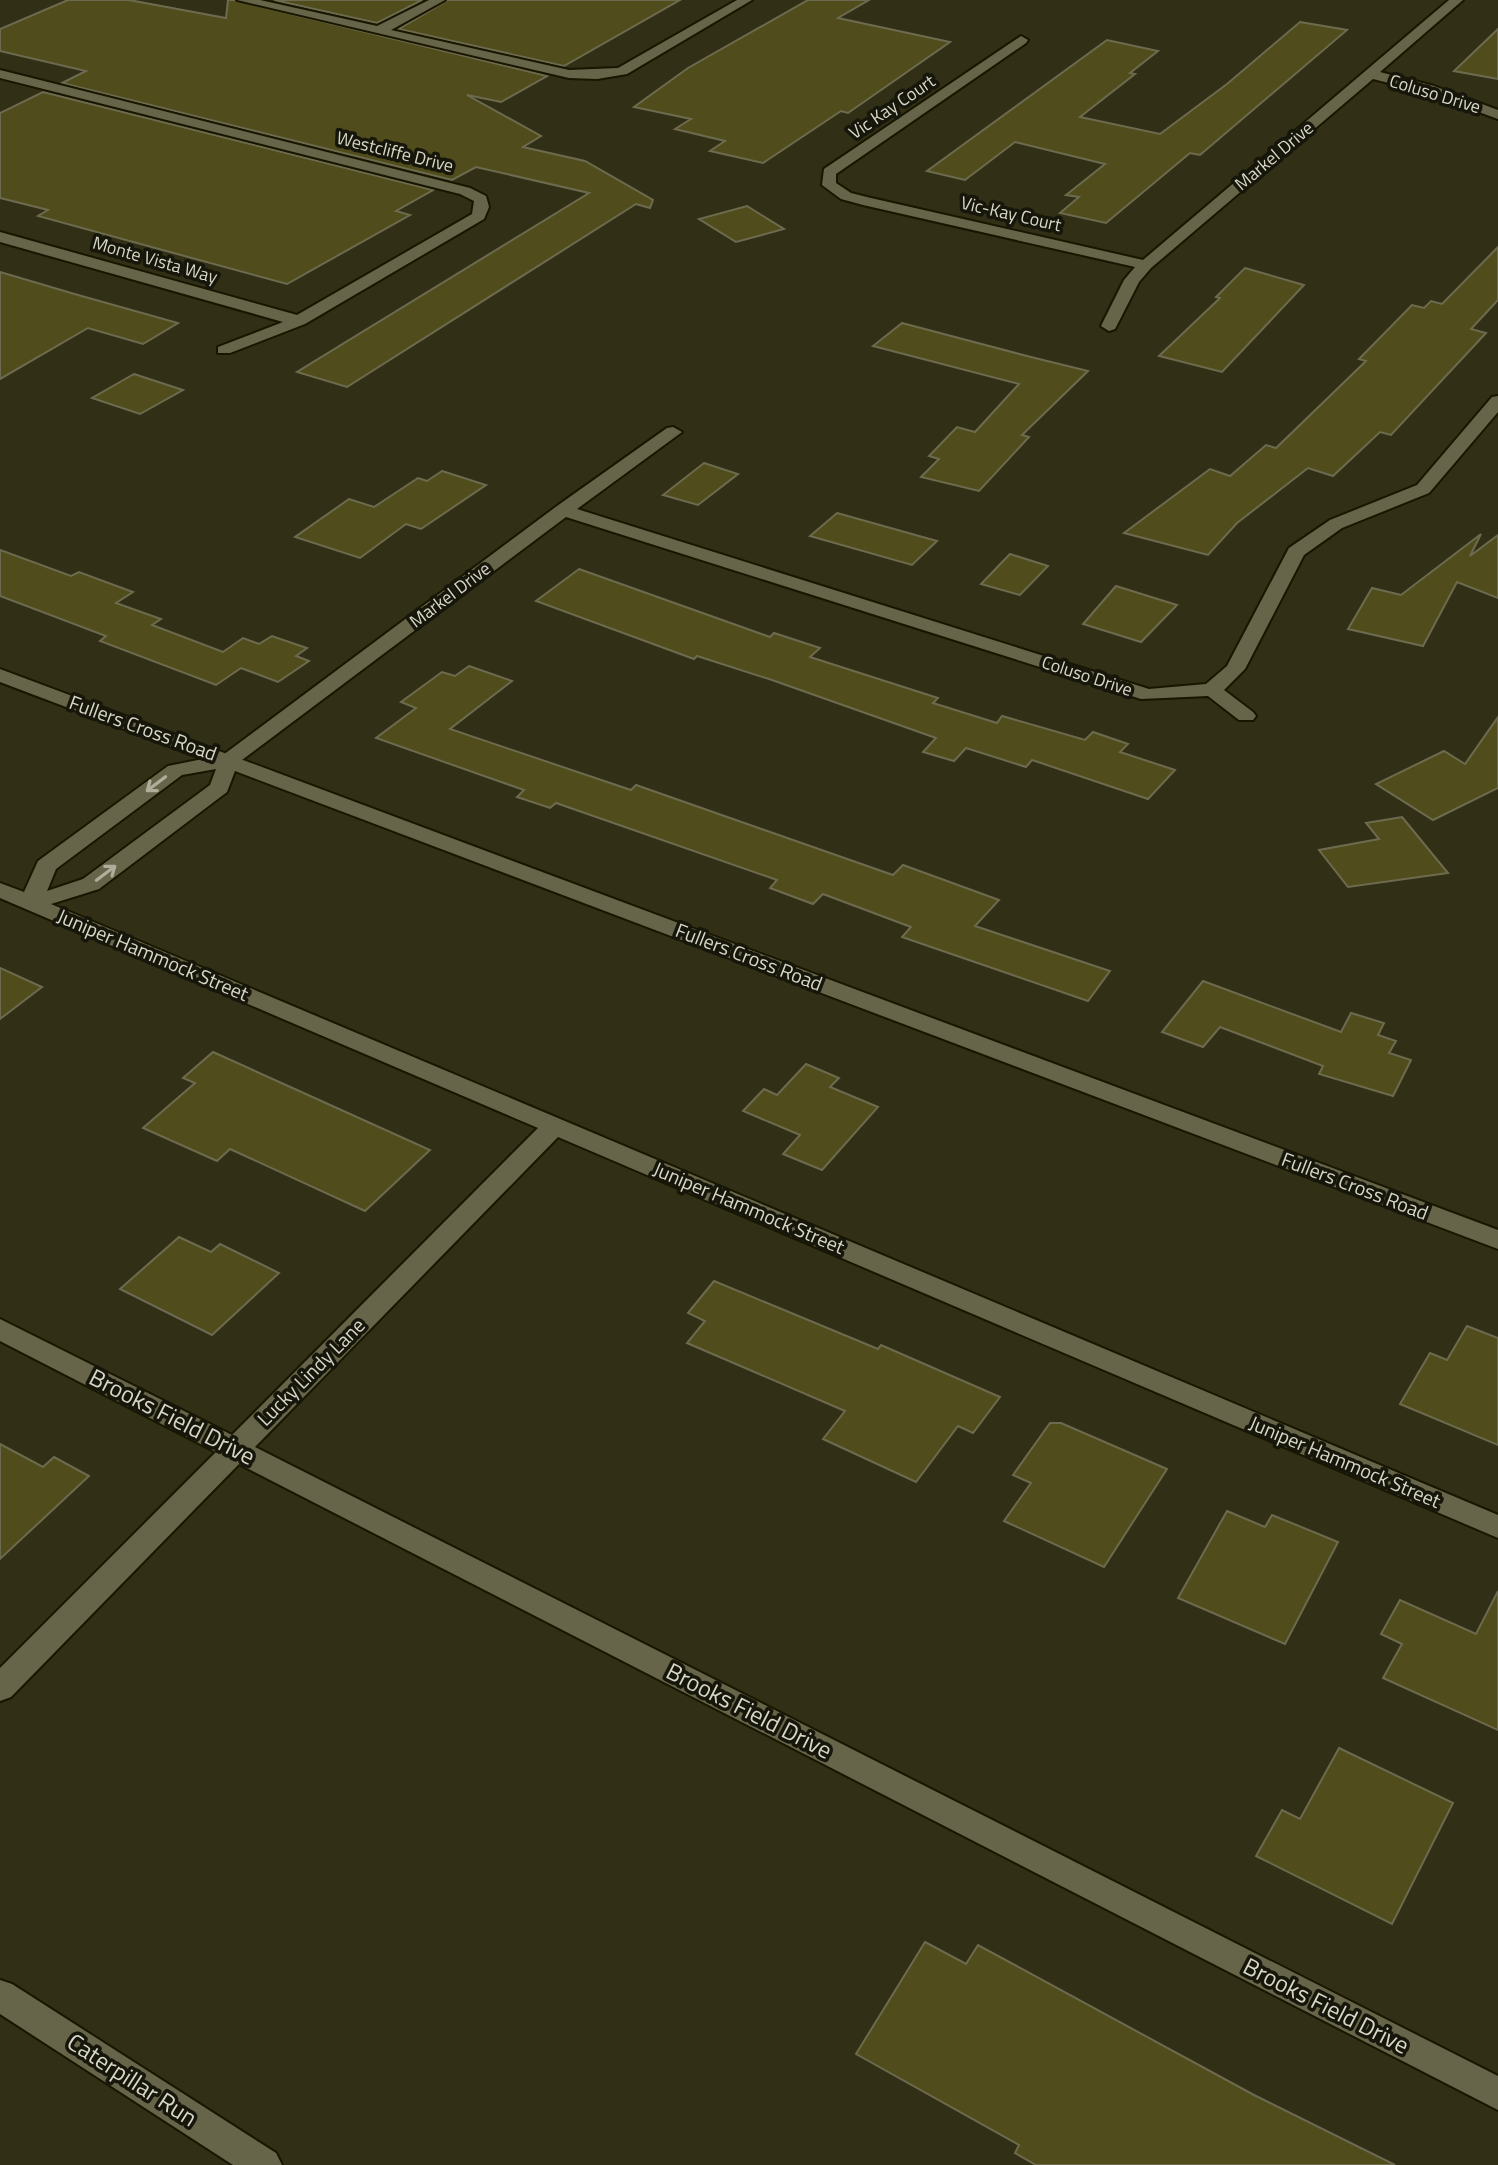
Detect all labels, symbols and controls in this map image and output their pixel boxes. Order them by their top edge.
street label: Vic Kay Court [843,67,941,146]
street label: Coluso Drive [1386,67,1484,120]
street label: Markel Drive [1228,115,1319,197]
street label: Westcliffe Drive [334,124,456,179]
street label: Vic-Kay Court [958,189,1065,238]
street label: Monte Vista Way [89,229,221,290]
street label: Markel Drive [404,555,496,634]
street label: Coluso Drive [1038,648,1136,703]
street label: Fullers Cross Road [65,686,221,769]
one-way arrow [146,775,168,792]
one-way arrow [95,865,116,882]
street label: Juniper Hammock Street [53,900,254,1009]
street label: Fullers Cross Road [671,914,827,999]
street label: Fullers Cross Road [1277,1143,1433,1228]
street label: Juniper Hammock Street [649,1153,850,1262]
street label: Lucky Lindy Lane [249,1310,372,1433]
street label: Brooks Field Drive [83,1359,262,1473]
street label: Juniper Hammock Street [1245,1407,1446,1516]
street label: Brooks Field Drive [660,1653,839,1767]
street label: Brooks Field Drive [1237,1948,1416,2062]
street label: Caterpillar Run [60,2024,205,2135]

